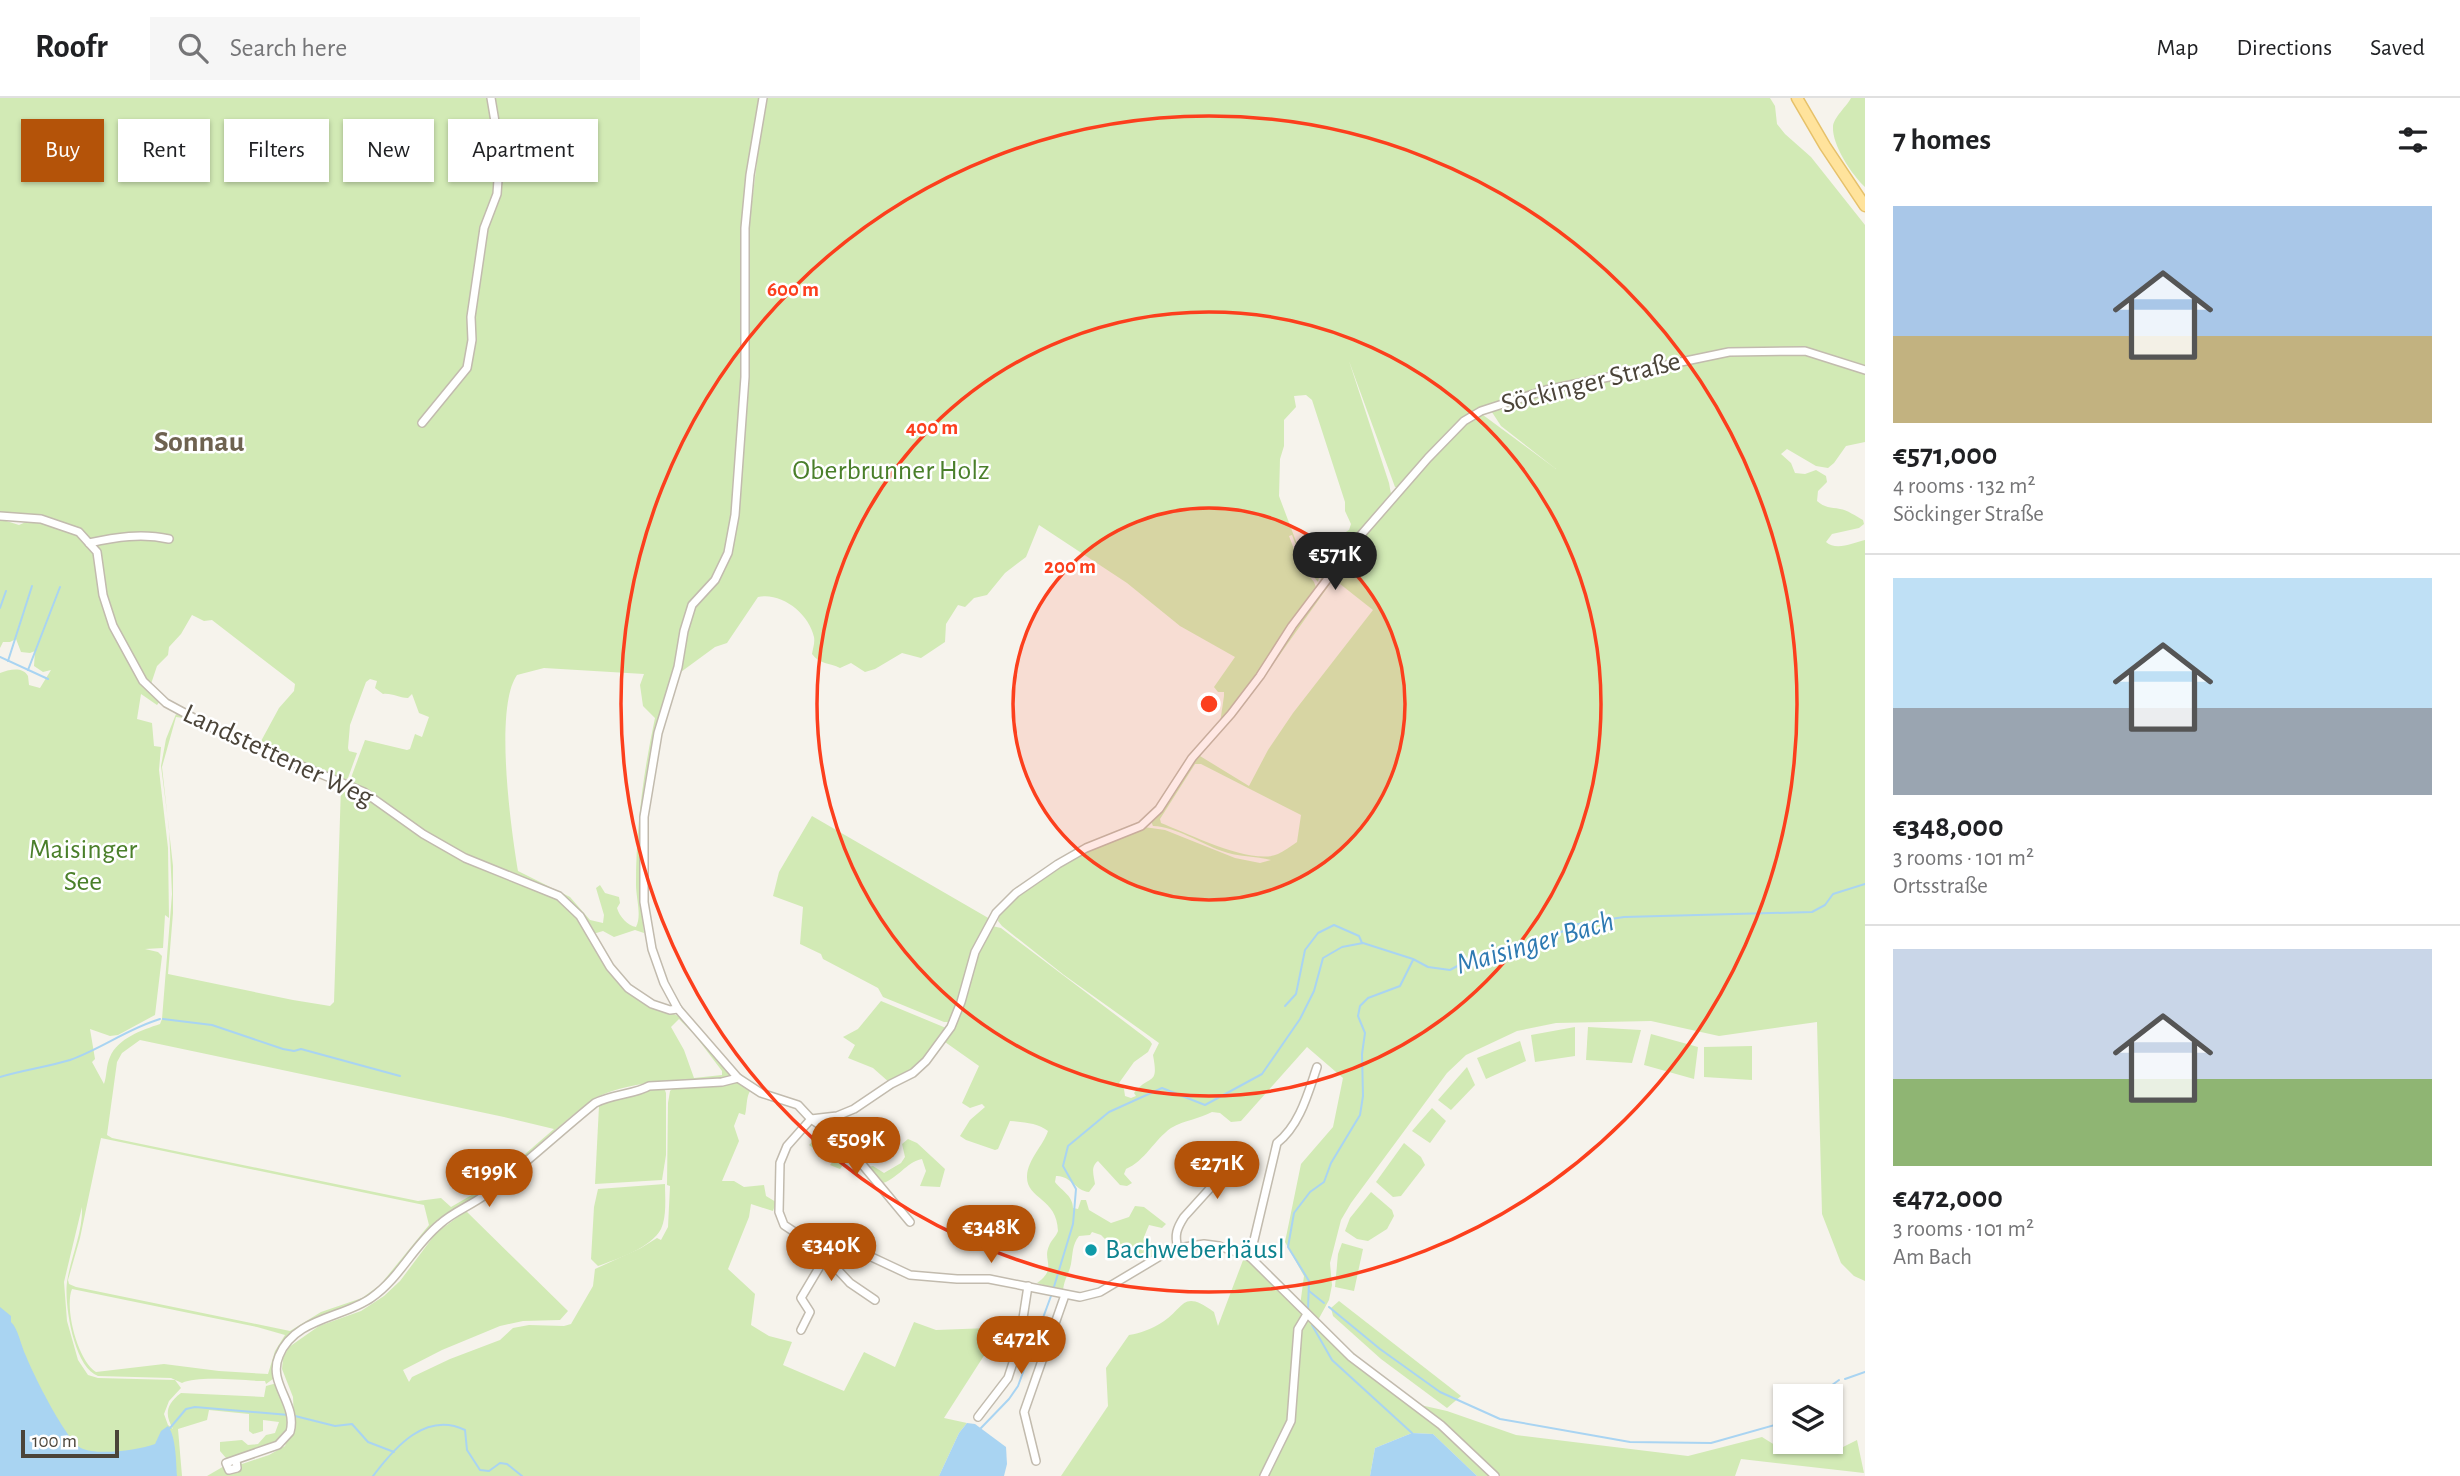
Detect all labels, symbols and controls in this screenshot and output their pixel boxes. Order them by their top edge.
search box [150,17,640,80]
icon: search [174,29,212,67]
text: Roofr [35,31,108,64]
text: Search here [230,35,347,61]
text: Map [2156,36,2198,60]
text: Directions [2236,36,2332,60]
text: Saved [2370,36,2425,60]
chip: Buy [21,119,104,182]
chip: Rent [118,119,210,182]
chip: Filters [224,119,329,182]
chip: New [343,119,434,182]
chip: Apartment [448,119,598,182]
icon: filters [2394,121,2432,159]
text: 7 homes [1893,125,1991,155]
icon: home [2100,252,2226,378]
text: 600 m [767,279,819,300]
street label: Söckinger Straße [1499,347,1683,419]
text: 400 m [906,417,958,438]
district label: Sonnau [154,427,245,457]
text: €571,000 [1893,440,1998,470]
park label: Oberbrunner Holz [792,457,990,485]
text: 4 rooms · 132 m² [1893,475,2035,498]
text: Söckinger Straße [1893,503,2044,526]
pin: €571K [1286,532,1384,592]
text: €571K [1309,543,1361,566]
text: 200 m [1044,556,1096,577]
icon: home [2100,624,2226,750]
centre of rings [1197,692,1221,716]
street label: Landstettener Weg [178,700,378,812]
text: €348,000 [1893,812,2004,842]
park label: Maisinger See [29,836,137,896]
text: 3 rooms · 101 m² [1893,847,2034,870]
text: Ortsstraße [1893,875,1988,898]
water label: Maisinger Bach [1453,906,1617,980]
icon: home [2100,995,2226,1121]
pin: €509K [807,1118,905,1177]
text: €509K [827,1128,885,1151]
pin: €271K [1168,1142,1266,1201]
pin: €199K [440,1150,538,1209]
text: €271K [1190,1152,1244,1175]
text: €199K [462,1160,516,1183]
text: €472,000 [1893,1183,2003,1213]
pin: €348K [942,1206,1040,1265]
text: €348K [963,1216,1020,1239]
text: 3 rooms · 101 m² [1893,1218,2034,1241]
pin: €340K [782,1224,880,1283]
text: €340K [802,1234,860,1257]
place label: Bachweberhäusl [1105,1236,1285,1264]
marker: Bachweberhäusl [1083,1242,1099,1258]
text: Am Bach [1893,1246,1972,1269]
pin: €472K [972,1316,1070,1376]
text: €472K [993,1327,1049,1350]
map controls [1773,1384,1843,1454]
button: layers [1773,1384,1843,1454]
scale bar [21,1427,119,1459]
text: 100 m [32,1432,77,1451]

